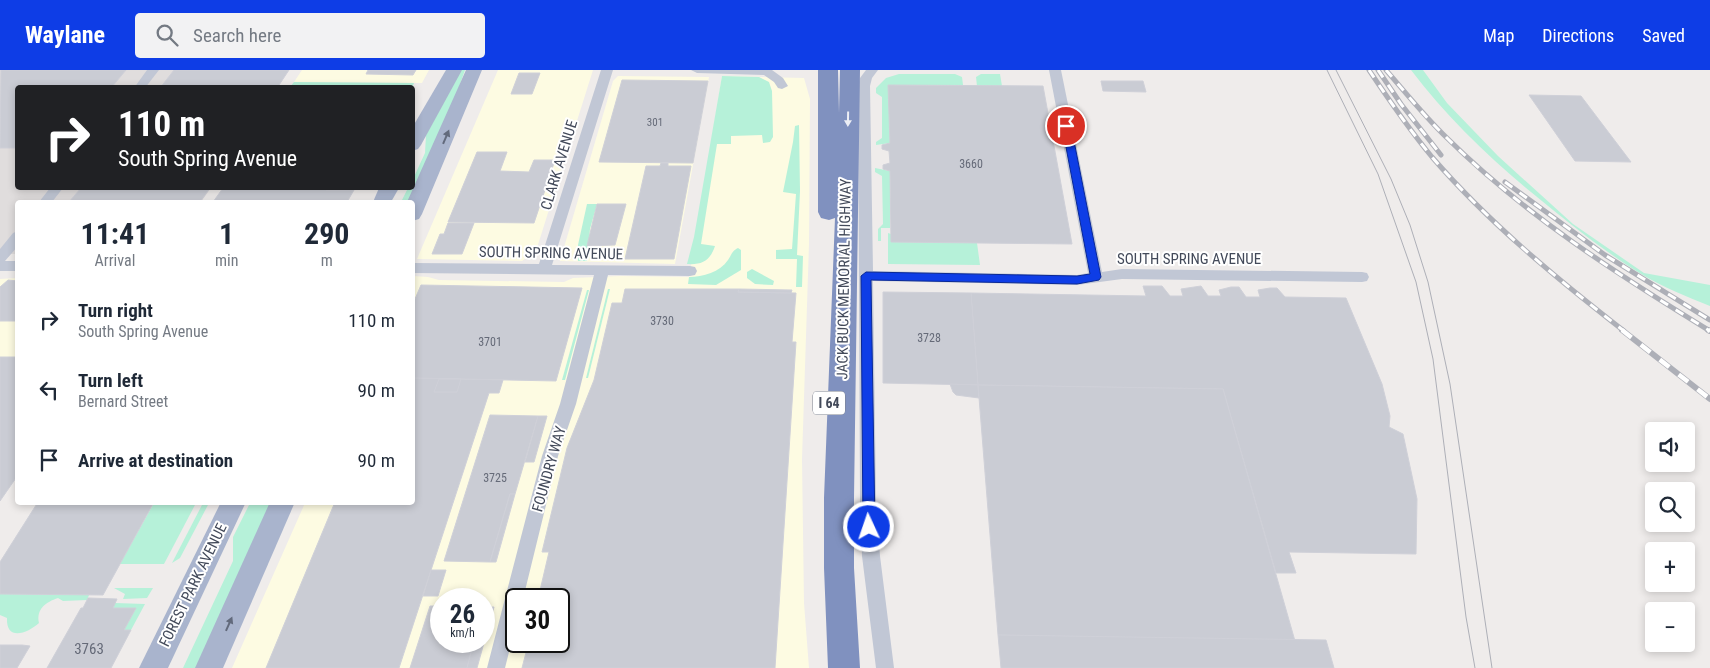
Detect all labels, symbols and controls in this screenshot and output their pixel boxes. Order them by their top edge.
search box [135,13,485,58]
text: Waylane [25,21,105,49]
icon: search [153,21,181,49]
text: Search here [193,24,281,47]
text: Map [1483,25,1514,46]
text: Directions [1542,25,1614,46]
text: Saved [1642,25,1685,46]
text: 110 m [118,104,205,145]
icon: right [35,105,100,170]
pin [1045,105,1087,147]
one-way arrow [844,111,852,127]
icon: arrive [1052,112,1080,140]
house number: 301 [647,116,663,129]
street label: CLARK AVENUE [537,118,581,212]
one-way arrow [442,130,450,144]
text: South Spring Avenue [118,146,297,171]
house number: 3660 [959,157,983,171]
street label: JACK BUCK MEMORIAL HIGHWAY [833,178,855,380]
text: 11:41 [81,216,149,251]
text: 1 [219,216,234,251]
text: 290 [304,216,349,251]
street label: SOUTH SPRING AVENUE [479,243,623,263]
street label: SOUTH SPRING AVENUE [1117,250,1261,268]
text: Arrival [95,251,135,270]
text: min [215,251,238,270]
text: m [321,251,333,270]
text: Turn right [78,299,153,322]
icon: right [35,306,63,334]
text: 110 m [348,309,395,332]
house number: 3730 [650,314,674,328]
text: South Spring Avenue [78,322,208,341]
house number: 3728 [917,331,941,345]
house number: 3701 [478,335,502,349]
text: Turn left [78,369,143,392]
icon: left [35,376,63,404]
text: 90 m [358,379,395,402]
text: Bernard Street [78,392,168,411]
road number: I 64 [813,392,845,414]
map controls [1645,422,1695,652]
button: sound [1645,422,1695,472]
street label: FOUNDRY WAY [528,424,570,514]
icon: arrive [35,446,63,474]
text: Arrive at destination [78,449,233,472]
text: 90 m [358,449,395,472]
house number: 3725 [483,471,507,485]
button: search [1645,482,1695,532]
position arrow [842,500,894,552]
street label: FOREST PARK AVENUE [155,520,231,650]
button: + [1645,542,1695,592]
speed limit sign: 30 [505,588,570,653]
text: 26 [450,600,475,629]
button: − [1645,602,1695,652]
one-way arrow [224,616,233,631]
text: km/h [450,626,475,640]
house number: 3763 [74,640,104,658]

